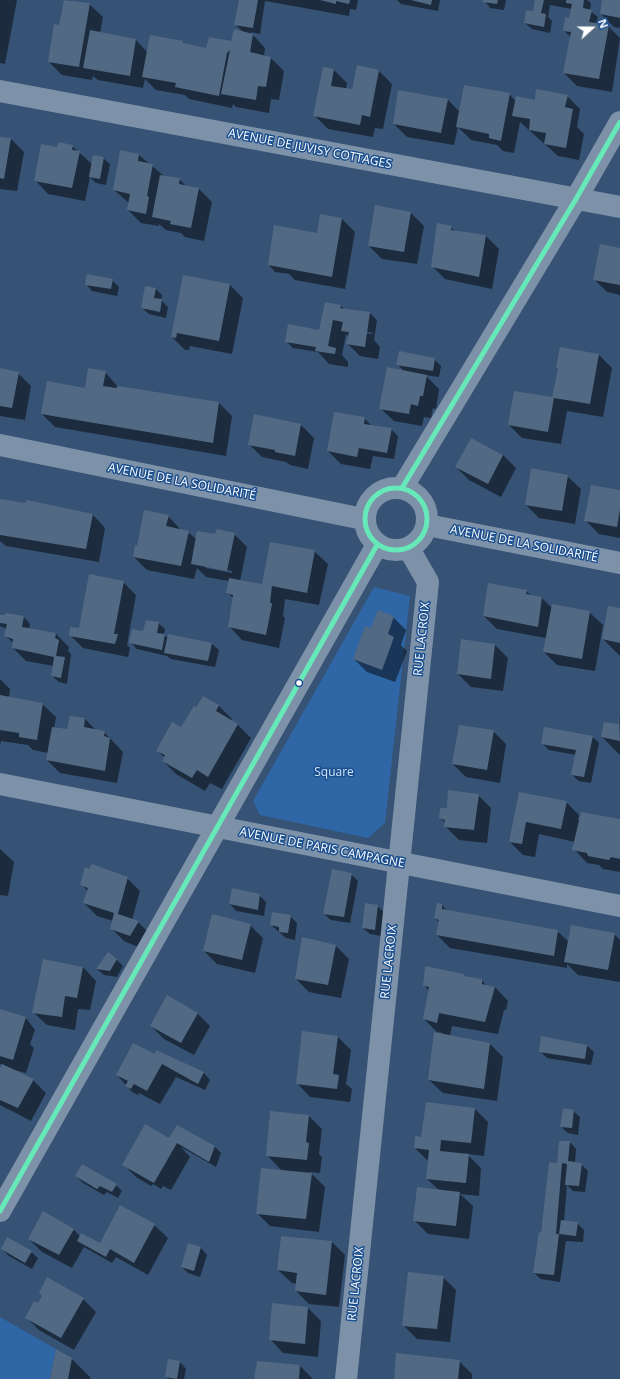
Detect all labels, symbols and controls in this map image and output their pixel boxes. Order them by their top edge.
north arrow [572,8,612,48]
text: N [595,17,612,30]
street label: AVENUE DE JUVISY COTTAGES [227,126,393,172]
street label: AVENUE DE LA SOLIDARITÉ [107,461,257,503]
street label: AVENUE DE LA SOLIDARITÉ [449,523,599,565]
street label: RUE LACROIX [411,601,433,677]
unlabelled marker [294,678,304,688]
park label: Square [314,766,354,780]
street label: AVENUE DE PARIS CAMPAGNE [238,825,406,871]
street label: RUE LACROIX [378,924,400,1000]
street label: RUE LACROIX [345,1246,367,1322]

